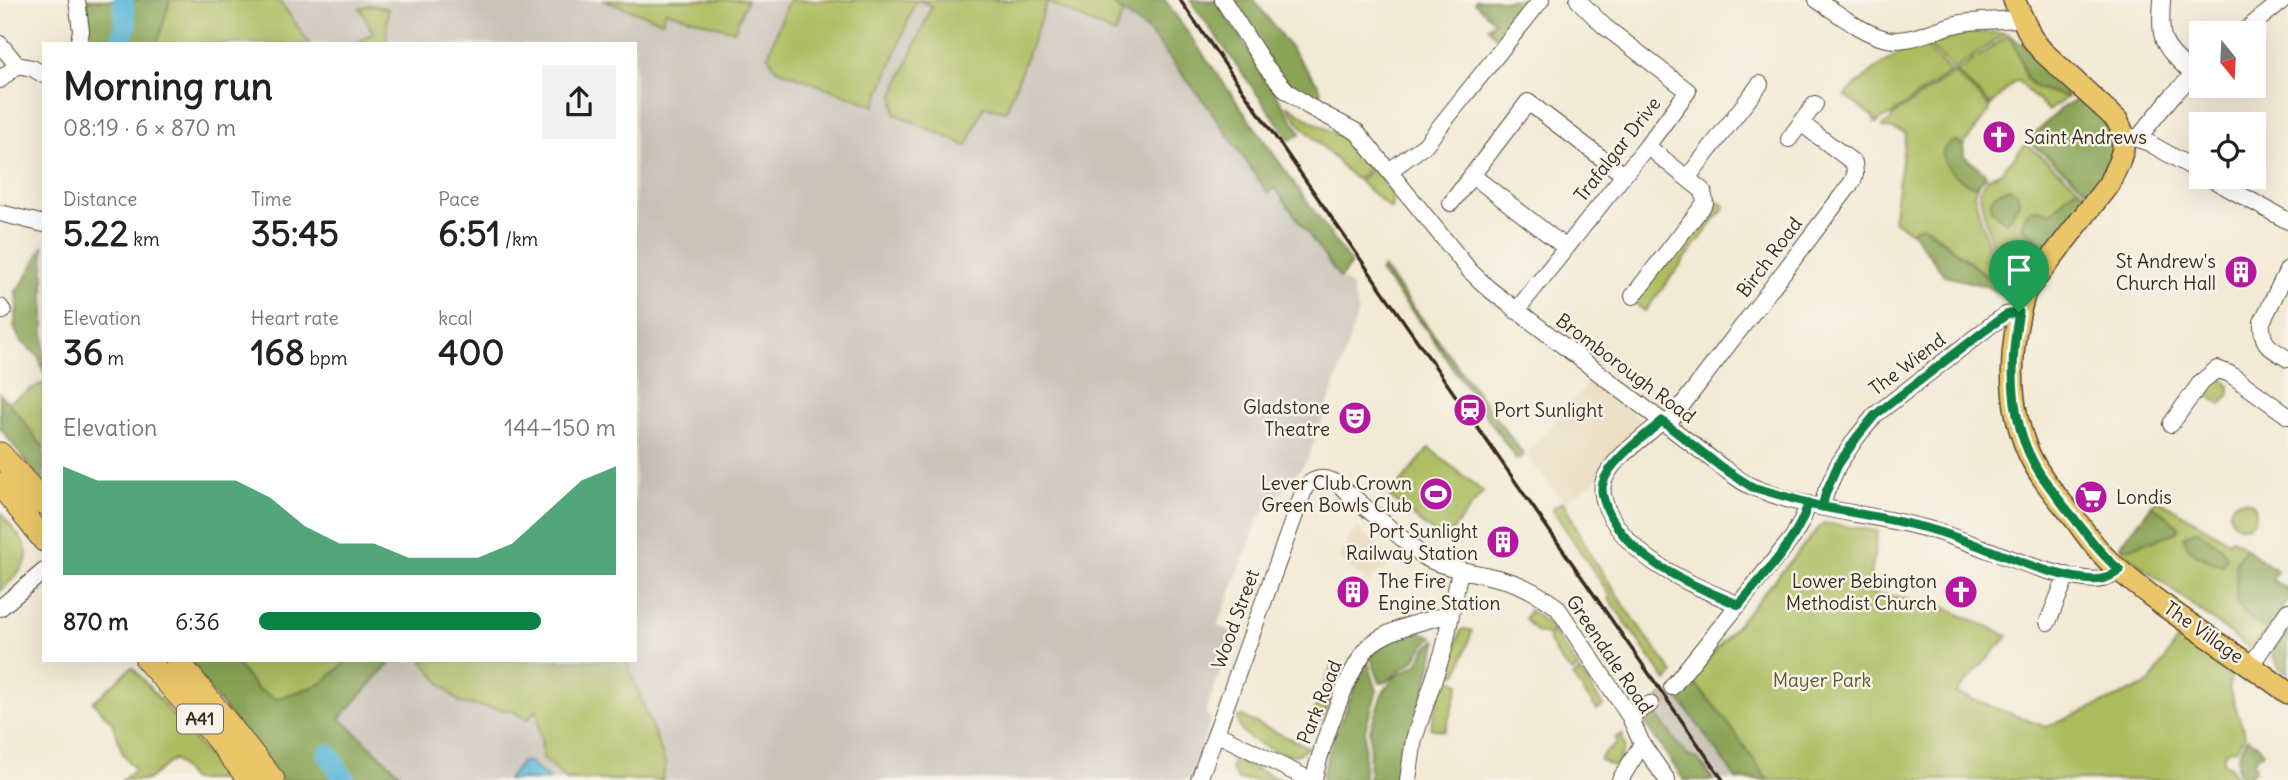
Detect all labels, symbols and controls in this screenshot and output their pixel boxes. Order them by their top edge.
north arrow [2189,21,2266,98]
map controls [2189,21,2266,189]
text: Morning run [63,63,273,110]
button: share [542,65,616,139]
street label: Trafalgar Drive [1569,92,1665,206]
button: locate [2189,112,2266,189]
text: 08:19 · 6 × 870 m [63,113,236,142]
church icon: Saint Andrews [1980,118,2018,156]
place label: Saint Andrews [2024,125,2147,149]
text: Distance [63,187,137,211]
text: Time [251,187,292,211]
text: Pace [438,187,480,211]
text: 5.22 [63,211,129,255]
text: 35:45 [251,211,339,255]
text: 6:51 [438,211,500,255]
street label: Birch Road [1731,212,1807,302]
text: km [129,227,160,251]
text: /km [500,227,538,251]
pin [1989,240,2049,312]
place label: St Andrew's Church Hall [2116,249,2216,295]
icon: arrive [2000,251,2038,289]
building icon: St Andrew's Church Hall [2222,253,2260,291]
text: Elevation [63,306,141,330]
text: Heart rate [251,306,339,330]
text: kcal [438,306,473,330]
street label: Bromborough Road [1552,308,1700,428]
street label: The Wiend [1864,327,1950,401]
text: 36 [63,330,103,374]
text: 168 [251,330,305,374]
text: 400 [438,330,505,374]
text: m [103,346,124,370]
text: bpm [305,346,347,370]
station icon: Port Sunlight [1451,391,1489,429]
place label: Gladstone Theatre [1243,395,1330,441]
place label: Port Sunlight [1494,398,1603,422]
theatre icon: Gladstone Theatre [1336,399,1374,437]
text: Elevation [63,413,157,442]
text: 144–150 m [504,413,616,442]
place label: Lever Club Crown Green Bowls Club [1261,471,1412,517]
sports icon: Lever Club Crown Green Bowls Club [1417,475,1455,513]
supermarket icon: Londis [2072,478,2110,516]
place label: Londis [2116,485,2172,509]
place label: Port Sunlight Railway Station [1346,519,1478,565]
building icon: Port Sunlight Railway Station [1484,523,1522,561]
street label: Wood Street [1206,566,1264,672]
place label: The Fire Engine Station [1378,569,1501,615]
place label: Lower Bebington Methodist Church [1786,569,1937,615]
building icon: The Fire Engine Station [1334,573,1372,611]
church icon: Lower Bebington Methodist Church [1942,573,1980,611]
street label: Greendale Road [1561,590,1659,718]
street label: The Village [2159,596,2249,668]
text: 870 m [63,607,128,636]
text: 6:36 [175,607,220,636]
street label: Park Road [1291,657,1347,747]
park label: Mayer Park [1773,668,1872,692]
road number: A41 [177,704,223,734]

